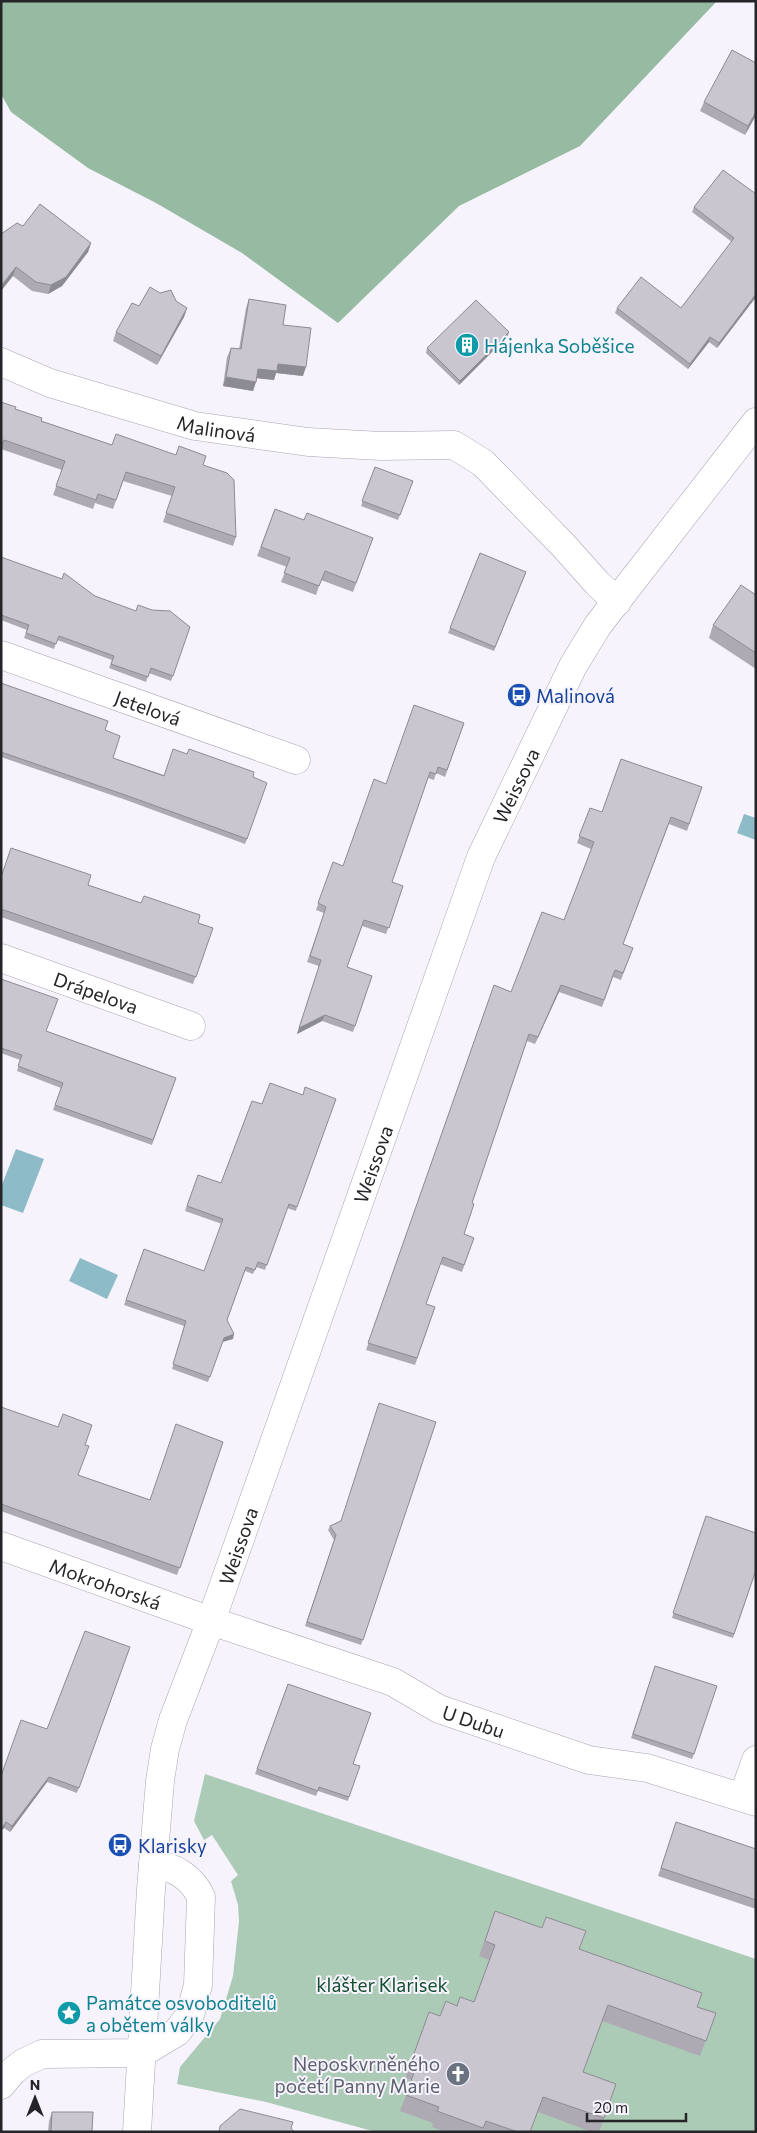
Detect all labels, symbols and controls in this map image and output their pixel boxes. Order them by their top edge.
building icon: Hájenka Soběšice [454,332,480,358]
place label: Hájenka Soběšice [484,334,634,357]
street label: Malinová [174,410,257,446]
bus stop icon: Malinová [506,682,532,708]
place label: Malinová [536,684,615,707]
street label: Jetelová [112,685,184,730]
street label: Weissova [488,744,543,827]
street label: Drápelova [51,966,141,1018]
street label: Weissova [348,1122,397,1206]
street label: Weissova [213,1504,262,1588]
street label: Mokrohorská [47,1553,164,1614]
street label: U Dubu [440,1700,508,1742]
bus stop icon: Klarisky [107,1832,133,1858]
place label: Klarisky [138,1834,207,1857]
park label: klášter Klarisek [316,1973,448,1996]
place label: Památce osvoboditelů a obětem války [86,1991,277,2036]
place icon: Památce osvoboditelů a obětem války [56,2000,82,2026]
place label: Neposkvrněného početí Panny Marie [274,2052,440,2097]
church icon: Neposkvrněného početí Panny Marie [445,2061,471,2087]
north arrow [10,2073,60,2123]
text: N [30,2076,40,2093]
scale bar [587,2090,686,2122]
text: 20 m [594,2098,628,2116]

